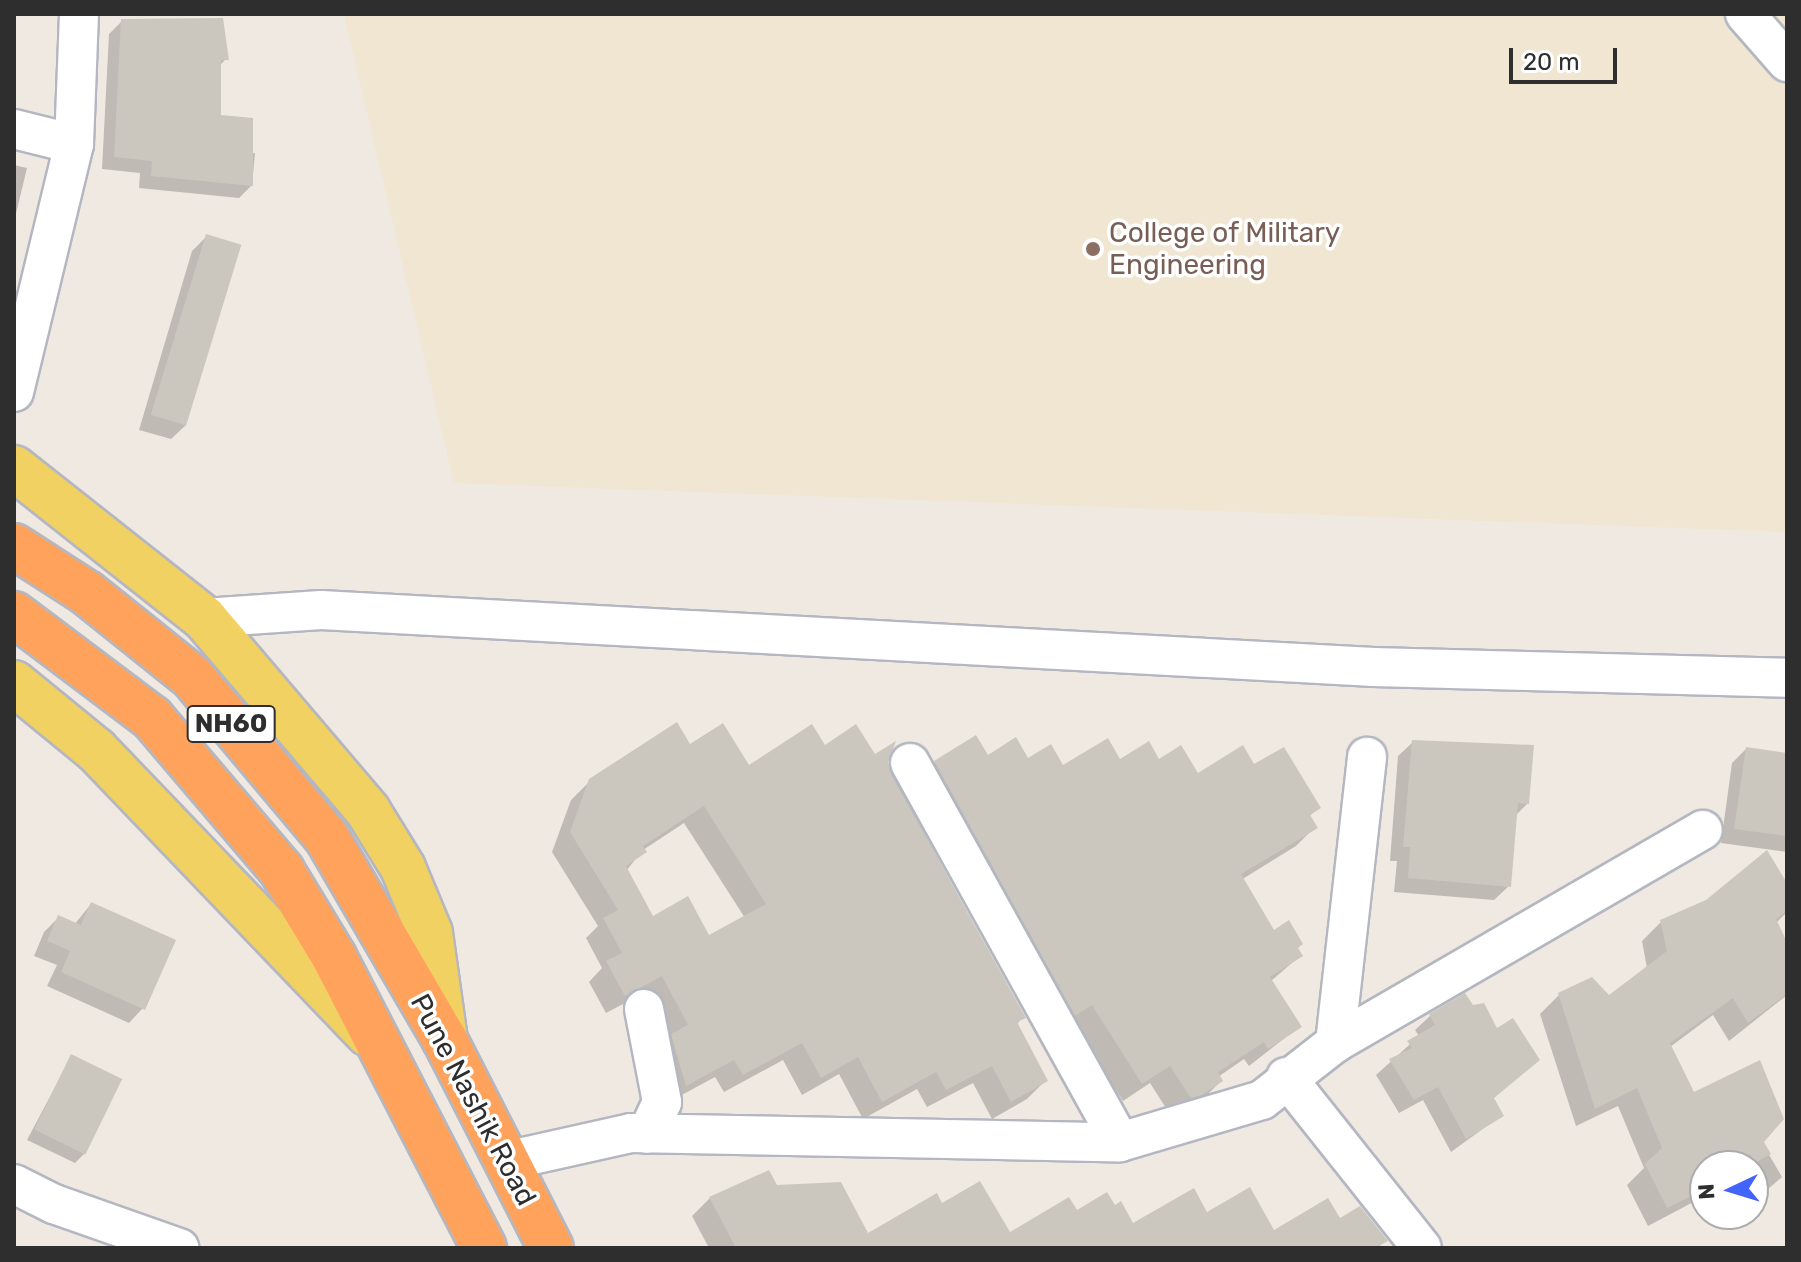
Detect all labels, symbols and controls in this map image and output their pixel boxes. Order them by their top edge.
scale bar [1513,32,1621,82]
text: 20 m [1523,48,1580,76]
place label: College of Military Engineering [1109,216,1341,282]
marker: College of Military Engineering [1084,240,1102,258]
road number: NH60 [185,702,277,746]
street label: Pune Nashik Road [403,988,543,1212]
north arrow [1689,1150,1769,1230]
text: N [1693,1183,1721,1200]

